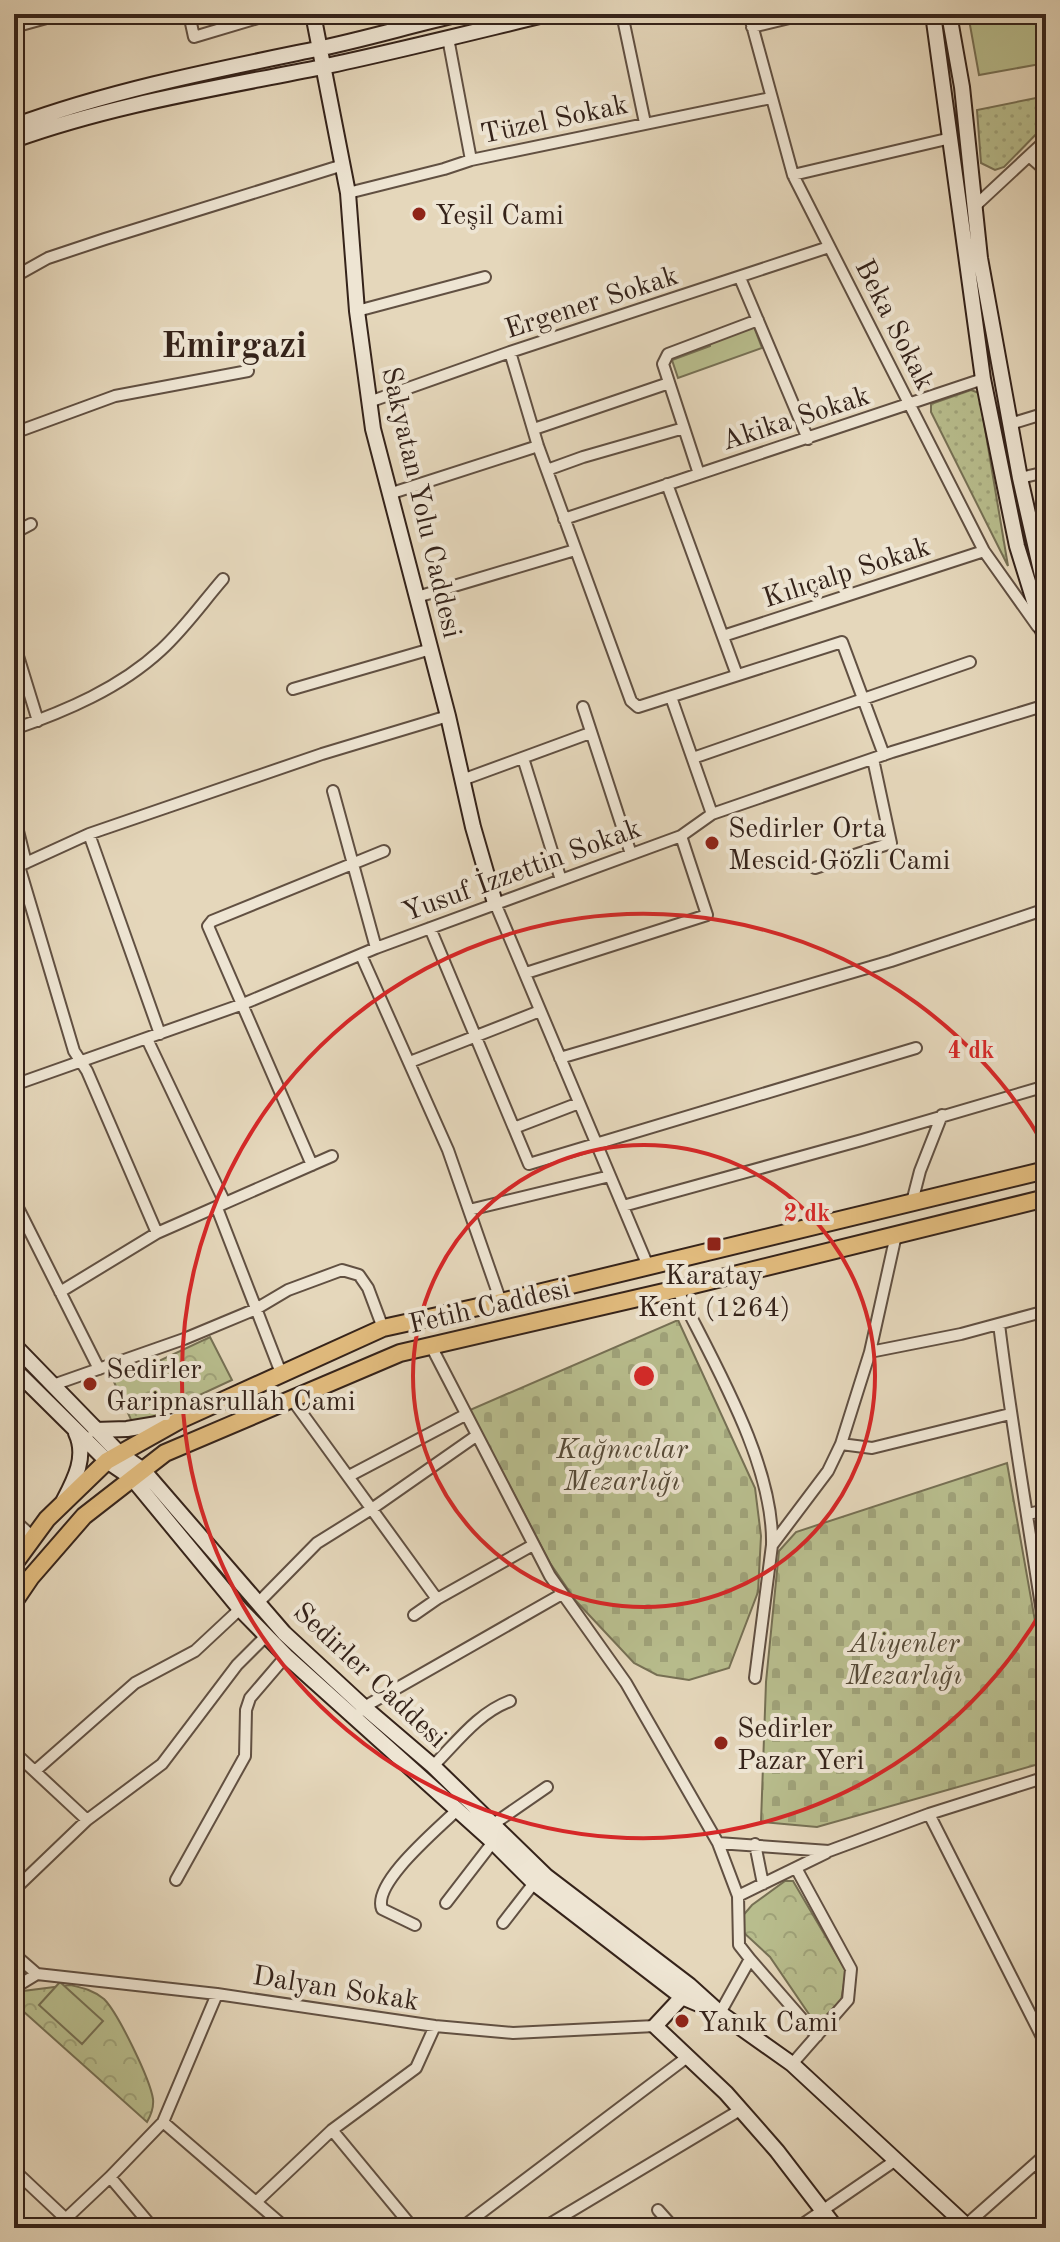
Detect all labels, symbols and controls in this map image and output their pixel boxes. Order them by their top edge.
street label: Tüzel Sokak [478,92,631,150]
place label: Yeşil Cami [435,203,564,231]
marker: Yeşil Cami [410,205,428,223]
street label: Beka Sokak [848,255,938,395]
street label: Ergener Sokak [502,263,682,345]
district label: Emirgazi [161,330,307,366]
street label: Sakyatan Yolu Caddesi [375,364,465,641]
street label: Akika Sokak [718,383,873,457]
street label: Kılıçalp Sokak [760,534,934,614]
street label: Yusuf İzzettin Sokak [398,812,645,928]
place label: Sedirler Orta Mescid Gözli Cami [728,816,950,876]
marker: Sedirler Orta Mescid Gözli Cami [703,834,721,852]
text: 4 dk [948,1040,995,1064]
text: 2 dk [784,1203,831,1227]
marker: Karatay Kent (1264) [705,1235,723,1253]
place label: Karatay Kent (1264) [638,1263,790,1323]
street label: Fetih Caddesi [406,1276,573,1340]
place label: Sedirler Garipnasrullah Cami [106,1357,355,1417]
centre of rings [630,1362,658,1390]
marker: Sedirler Garipnasrullah Cami [81,1375,99,1393]
park label: Kağnıcılar Mezarlığı [555,1437,689,1497]
street label: Sedirler Caddesi [287,1598,451,1754]
park label: Aliyenler Mezarlığı [845,1631,962,1691]
place label: Sedirler Pazar Yeri [737,1716,864,1776]
marker: Sedirler Pazar Yeri [712,1734,730,1752]
street label: Dalyan Sokak [250,1963,421,2017]
place label: Yanık Cami [698,2010,838,2038]
marker: Yanık Cami [673,2012,691,2030]

